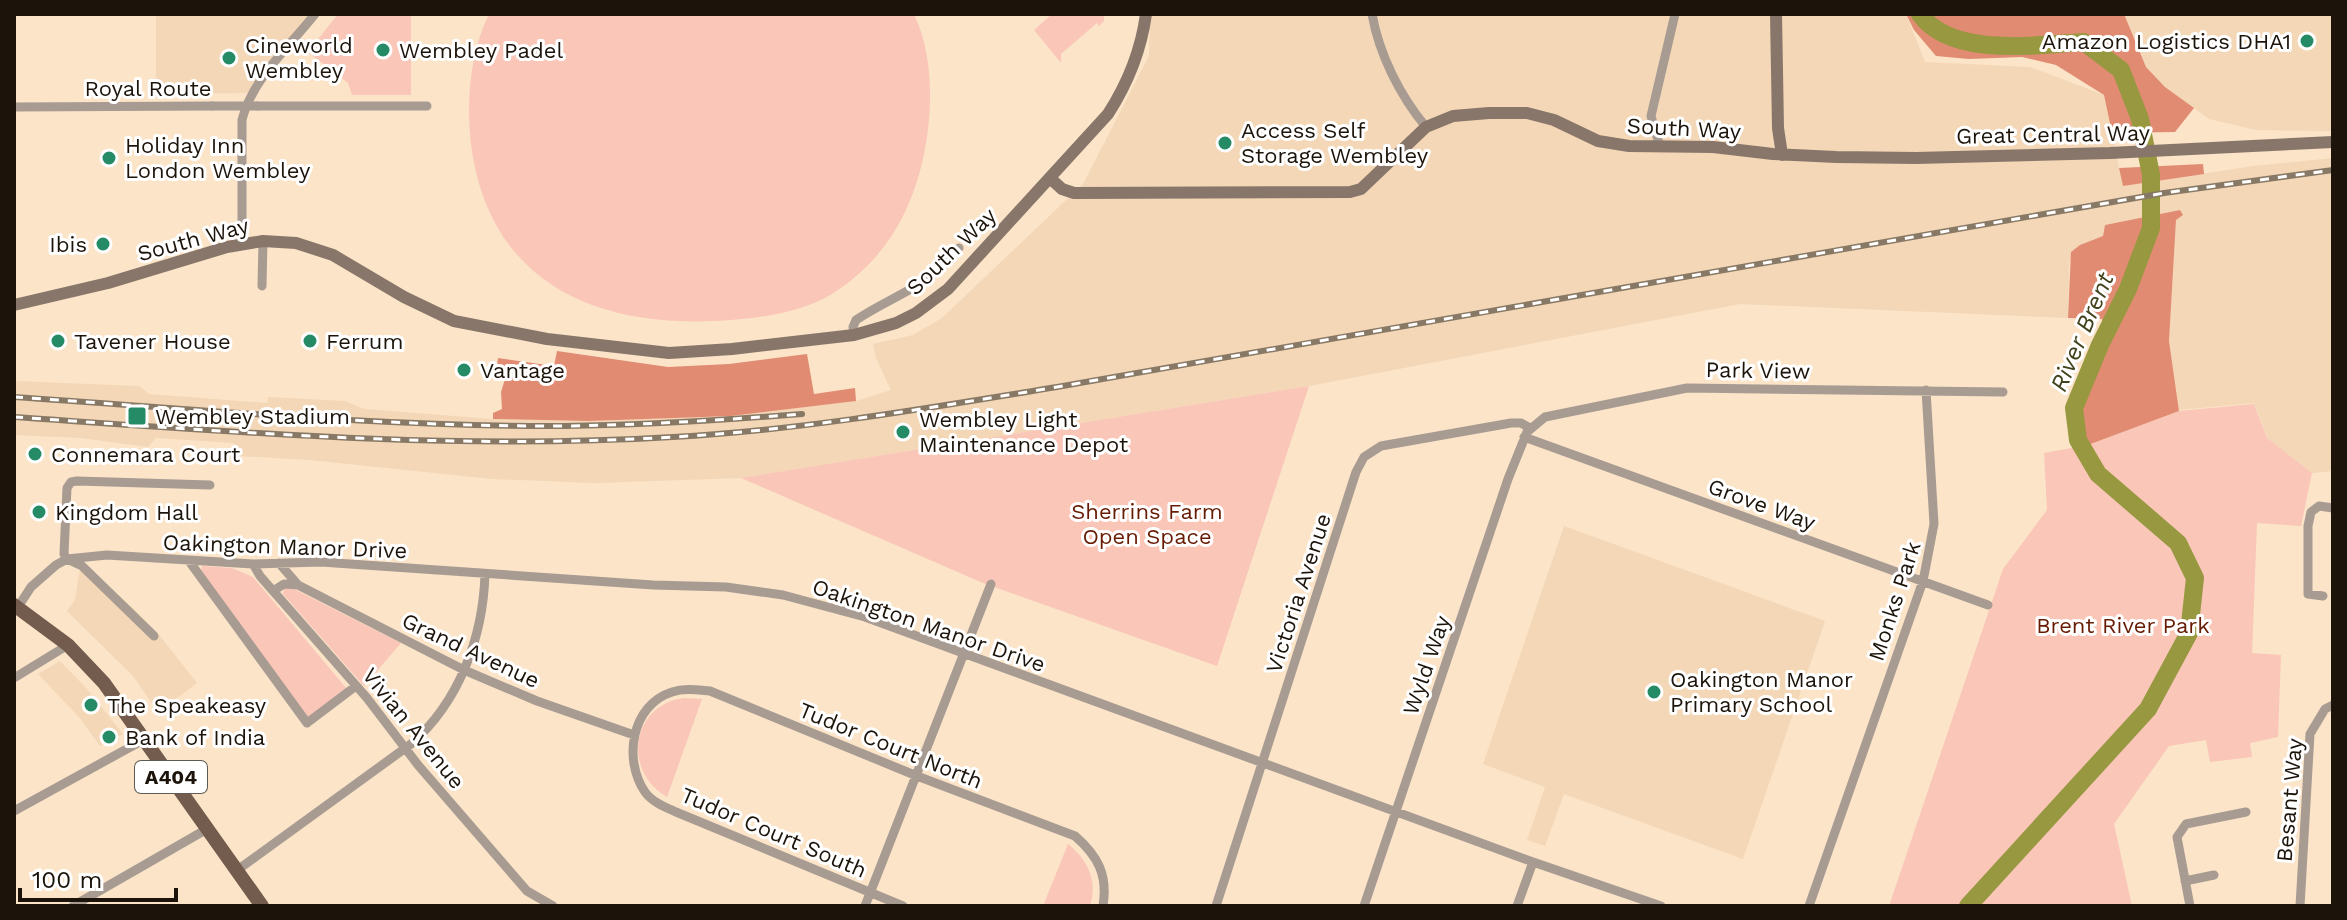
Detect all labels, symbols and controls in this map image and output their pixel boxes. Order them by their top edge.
place label: Amazon Logistics DHA1 [2042,29,2291,54]
marker: Amazon Logistics DHA1 [2298,32,2316,50]
place label: Cineworld Wembley [245,33,353,83]
place label: Wembley Padel [399,38,563,63]
marker: Wembley Padel [374,41,392,59]
marker: Cineworld Wembley [220,49,238,67]
street label: Royal Route [84,76,212,101]
street label: South Way [1626,113,1742,144]
place label: Access Self Storage Wembley [1241,118,1429,168]
street label: Great Central Way [1956,120,2151,149]
place label: Holiday Inn London Wembley [125,133,311,183]
marker: Access Self Storage Wembley [1216,134,1234,152]
marker: Holiday Inn London Wembley [100,149,118,167]
street label: South Way [902,202,1002,300]
street label: South Way [135,212,252,266]
place label: Ibis [49,232,87,257]
marker: Ibis [94,235,112,253]
water label: River Brent [2044,267,2120,396]
place label: Tavener House [74,329,231,354]
place label: Ferrum [326,329,403,354]
marker: Tavener House [49,332,67,350]
marker: Ferrum [301,332,319,350]
street label: Park View [1706,357,1810,384]
place label: Vantage [480,358,565,383]
marker: Vantage [455,361,473,379]
place label: Wembley Stadium [155,404,350,429]
marker: Wembley Stadium [126,405,148,427]
place label: Wembley Light Maintenance Depot [919,407,1128,457]
marker: Wembley Light Maintenance Depot [894,423,912,441]
place label: Connemara Court [51,442,240,467]
marker: Connemara Court [26,445,44,463]
street label: Grove Way [1705,474,1819,536]
park label: Sherrins Farm Open Space [1071,499,1223,549]
place label: Kingdom Hall [55,500,198,525]
marker: Kingdom Hall [30,503,48,521]
street label: Victoria Avenue [1261,510,1336,676]
street label: Oakington Manor Drive [162,530,408,563]
street label: Monks Park [1863,538,1926,664]
street label: Oakington Manor Drive [809,574,1049,677]
street label: Grand Avenue [398,608,544,693]
street label: Wyld Way [1398,612,1455,718]
park label: Brent River Park [2036,613,2210,638]
street label: Vivian Avenue [357,663,470,794]
place label: Oakington Manor Primary School [1670,667,1853,717]
marker: Oakington Manor Primary School [1645,683,1663,701]
place label: The Speakeasy [107,693,267,718]
marker: The Speakeasy [82,696,100,714]
street label: Tudor Court North [795,697,986,794]
place label: Bank of India [125,725,265,750]
marker: Bank of India [100,728,118,746]
street label: Besant Way [2272,736,2307,863]
road number: A404 [135,761,207,793]
street label: Tudor Court South [677,782,870,883]
scale bar [20,852,176,902]
text: 100 m [32,866,102,894]

